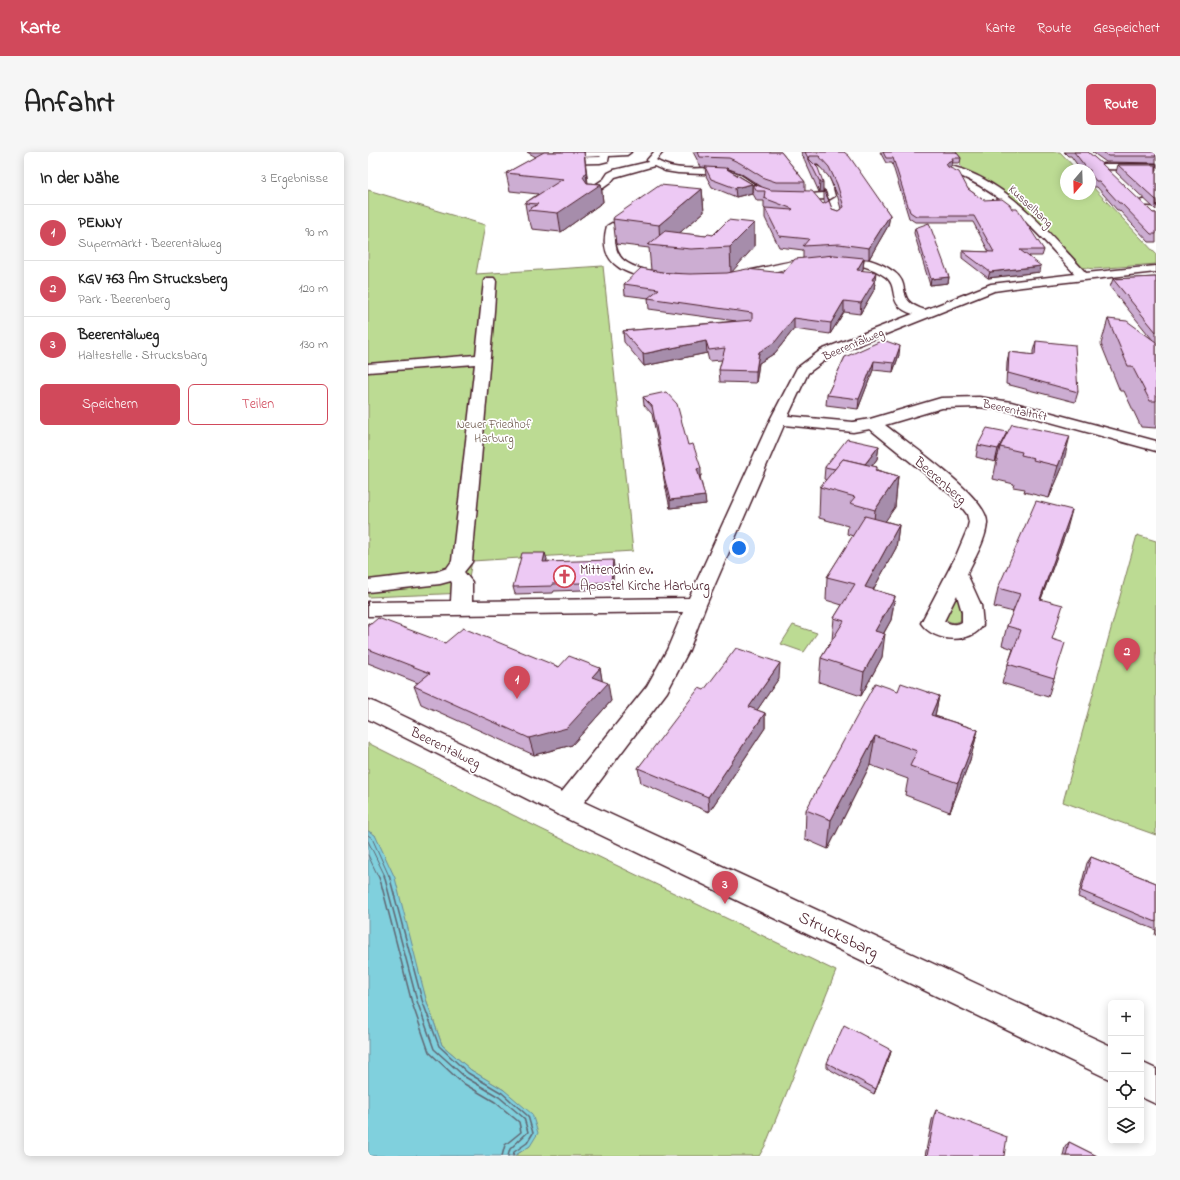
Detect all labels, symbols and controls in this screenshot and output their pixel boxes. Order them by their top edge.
text: Karte [20,15,60,42]
text: Karte [986,18,1015,39]
text: Route [1037,18,1071,39]
text: Gespeichert [1093,18,1160,39]
text: Anfahrt [24,84,115,125]
button: Route [1086,84,1156,125]
north arrow [1060,164,1096,200]
text: In der Nähe [40,166,119,191]
text: 3 Ergebnisse [261,169,328,188]
street label: Kusselhang [1003,181,1057,233]
text: PENNY [78,212,122,234]
text: 1 [51,223,55,242]
text: 90 m [305,223,328,242]
text: Supermarkt · Beerentalweg [78,234,222,253]
text: KGV 763 Am Strucksberg [78,268,228,290]
text: 2 [50,279,56,298]
text: 120 m [298,279,328,298]
text: Park · Beerenberg [78,290,170,309]
text: Beerentalweg [78,324,159,346]
street label: Beerentalweg [819,324,887,367]
text: 3 [50,335,56,354]
text: 130 m [300,335,328,354]
text: Haltestelle · Strucksbarg [78,346,207,365]
button: Speichern [40,384,180,425]
button: Teilen [188,384,328,425]
street label: Beerentaltrift [980,395,1049,427]
park label: Neuer Friedhof Harburg [457,416,532,449]
street label: Beerenberg [908,452,971,511]
your location [729,538,749,558]
place label: Mittendrin ev. Apostel Kirche Harburg [580,560,710,598]
church icon: Mittendrin ev. Apostel Kirche Harburg [551,564,577,590]
pin: 2 [1114,638,1140,671]
pin: 1 [504,666,530,699]
street label: Beerentalweg [405,722,484,775]
pin: 3 [712,871,738,904]
street label: Strucksbarg [793,905,883,967]
map controls [1108,1000,1144,1144]
button: + [1108,1000,1144,1036]
button: − [1108,1036,1144,1072]
button: locate [1108,1072,1144,1108]
button: layers [1108,1108,1144,1144]

